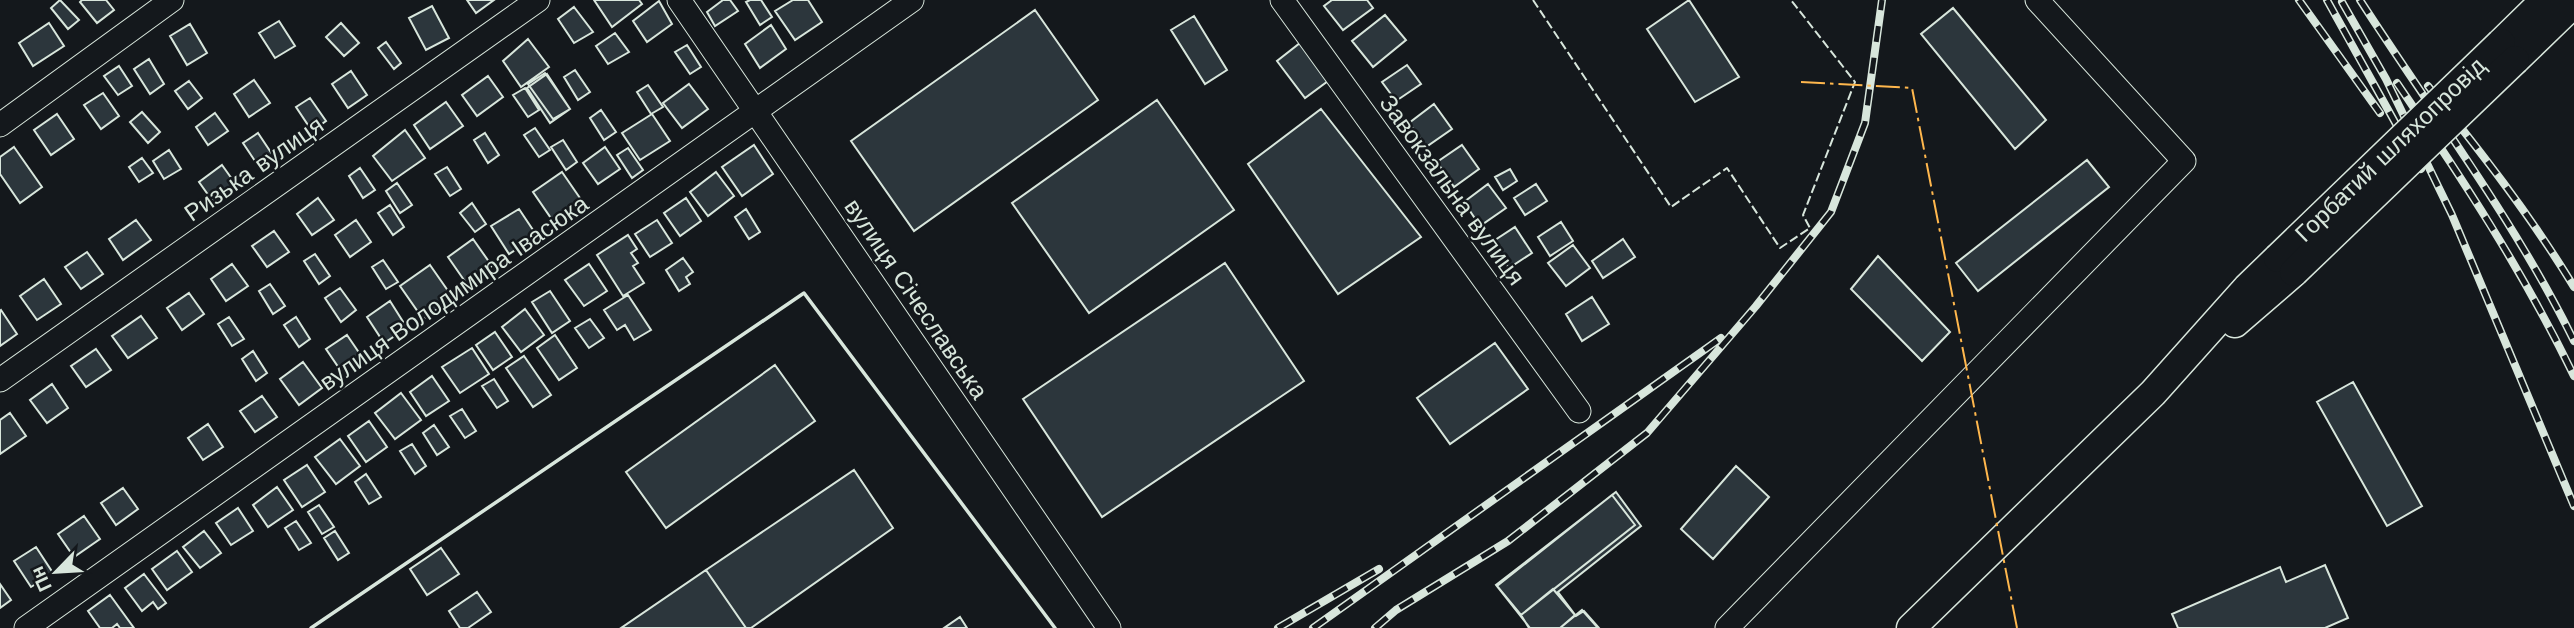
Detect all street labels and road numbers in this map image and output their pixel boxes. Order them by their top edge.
street label: Горбатий шляхопровід [2289,52,2491,248]
street label: Завокзальна вулиця [1374,90,1530,290]
street label: Ризька вулиця [179,111,329,227]
street label: вулиця Володимира Івасюка [314,189,594,397]
street label: вулиця Січеславська [839,194,994,405]

